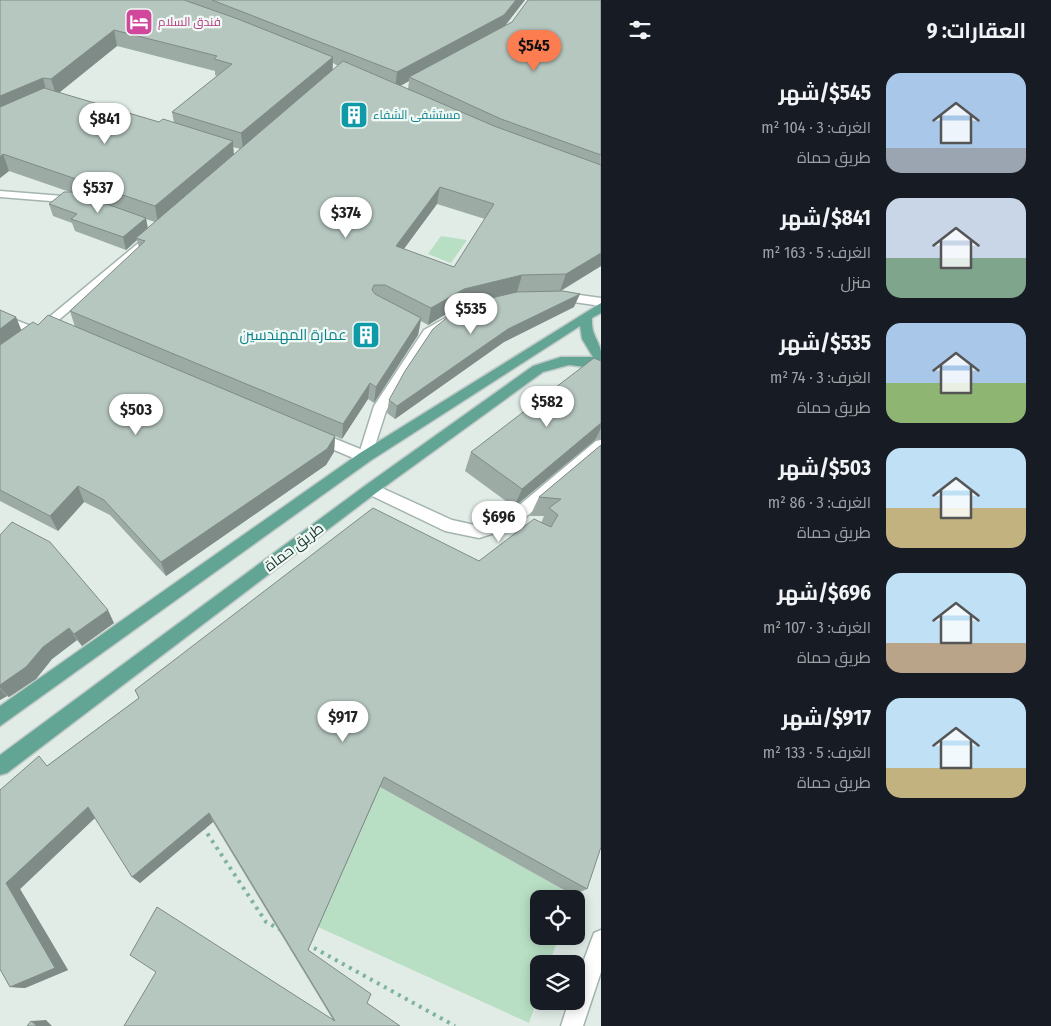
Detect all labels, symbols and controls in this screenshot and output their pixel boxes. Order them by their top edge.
hotel icon: فندق السلام [124,7,154,37]
place label: فندق السلام [158,15,221,30]
icon: filters [626,16,654,44]
text: العقارات: 9 [927,18,1026,44]
pin: $545 [504,30,564,72]
text: $545 [518,36,550,55]
text: $545/شهر [778,80,871,106]
icon: home [926,93,986,153]
building icon: مستشفى الشفاء [339,100,369,130]
pin: $841 [75,102,135,145]
place label: مستشفى الشفاء [373,108,461,122]
text: $841 [90,109,120,128]
text: الغرف: 3 · 104 m² [761,118,871,137]
text: طريق حماة [797,148,871,167]
pin: $537 [68,172,128,214]
text: $537 [83,178,113,197]
pin: $374 [316,196,376,239]
text: $374 [331,203,361,222]
text: $841/شهر [780,205,871,231]
icon: home [926,218,986,278]
text: الغرف: 5 · 163 m² [762,243,871,262]
text: منزل [841,273,871,292]
pin: $535 [441,292,501,335]
text: $535 [455,299,487,318]
building icon: عمارة المهندسين [351,320,381,350]
place label: عمارة المهندسين [239,326,347,345]
text: $535/شهر [779,330,871,356]
icon: home [926,343,986,403]
text: الغرف: 3 · 74 m² [770,368,871,387]
pin: $582 [517,386,577,428]
text: $582 [531,392,563,411]
pin: $503 [106,394,166,436]
text: طريق حماة [797,398,871,417]
text: $503 [120,400,152,419]
text: $503/شهر [778,455,871,481]
icon: home [926,468,986,528]
text: الغرف: 3 · 86 m² [768,493,871,512]
pin: $696 [469,500,529,543]
text: $696 [483,507,515,526]
street label: طريق حماة [261,519,328,576]
text: طريق حماة [797,523,871,542]
text: $696/شهر [777,580,871,606]
icon: home [926,593,986,653]
text: الغرف: 3 · 107 m² [763,618,871,637]
text: طريق حماة [797,648,871,667]
pin: $917 [313,700,373,743]
text: $917/شهر [782,705,871,731]
text: $917 [328,707,358,726]
icon: home [926,718,986,778]
text: الغرف: 5 · 133 m² [763,743,871,762]
text: طريق حماة [797,773,871,792]
map controls [530,890,585,1010]
button: locate [530,890,585,945]
button: layers [530,955,585,1010]

